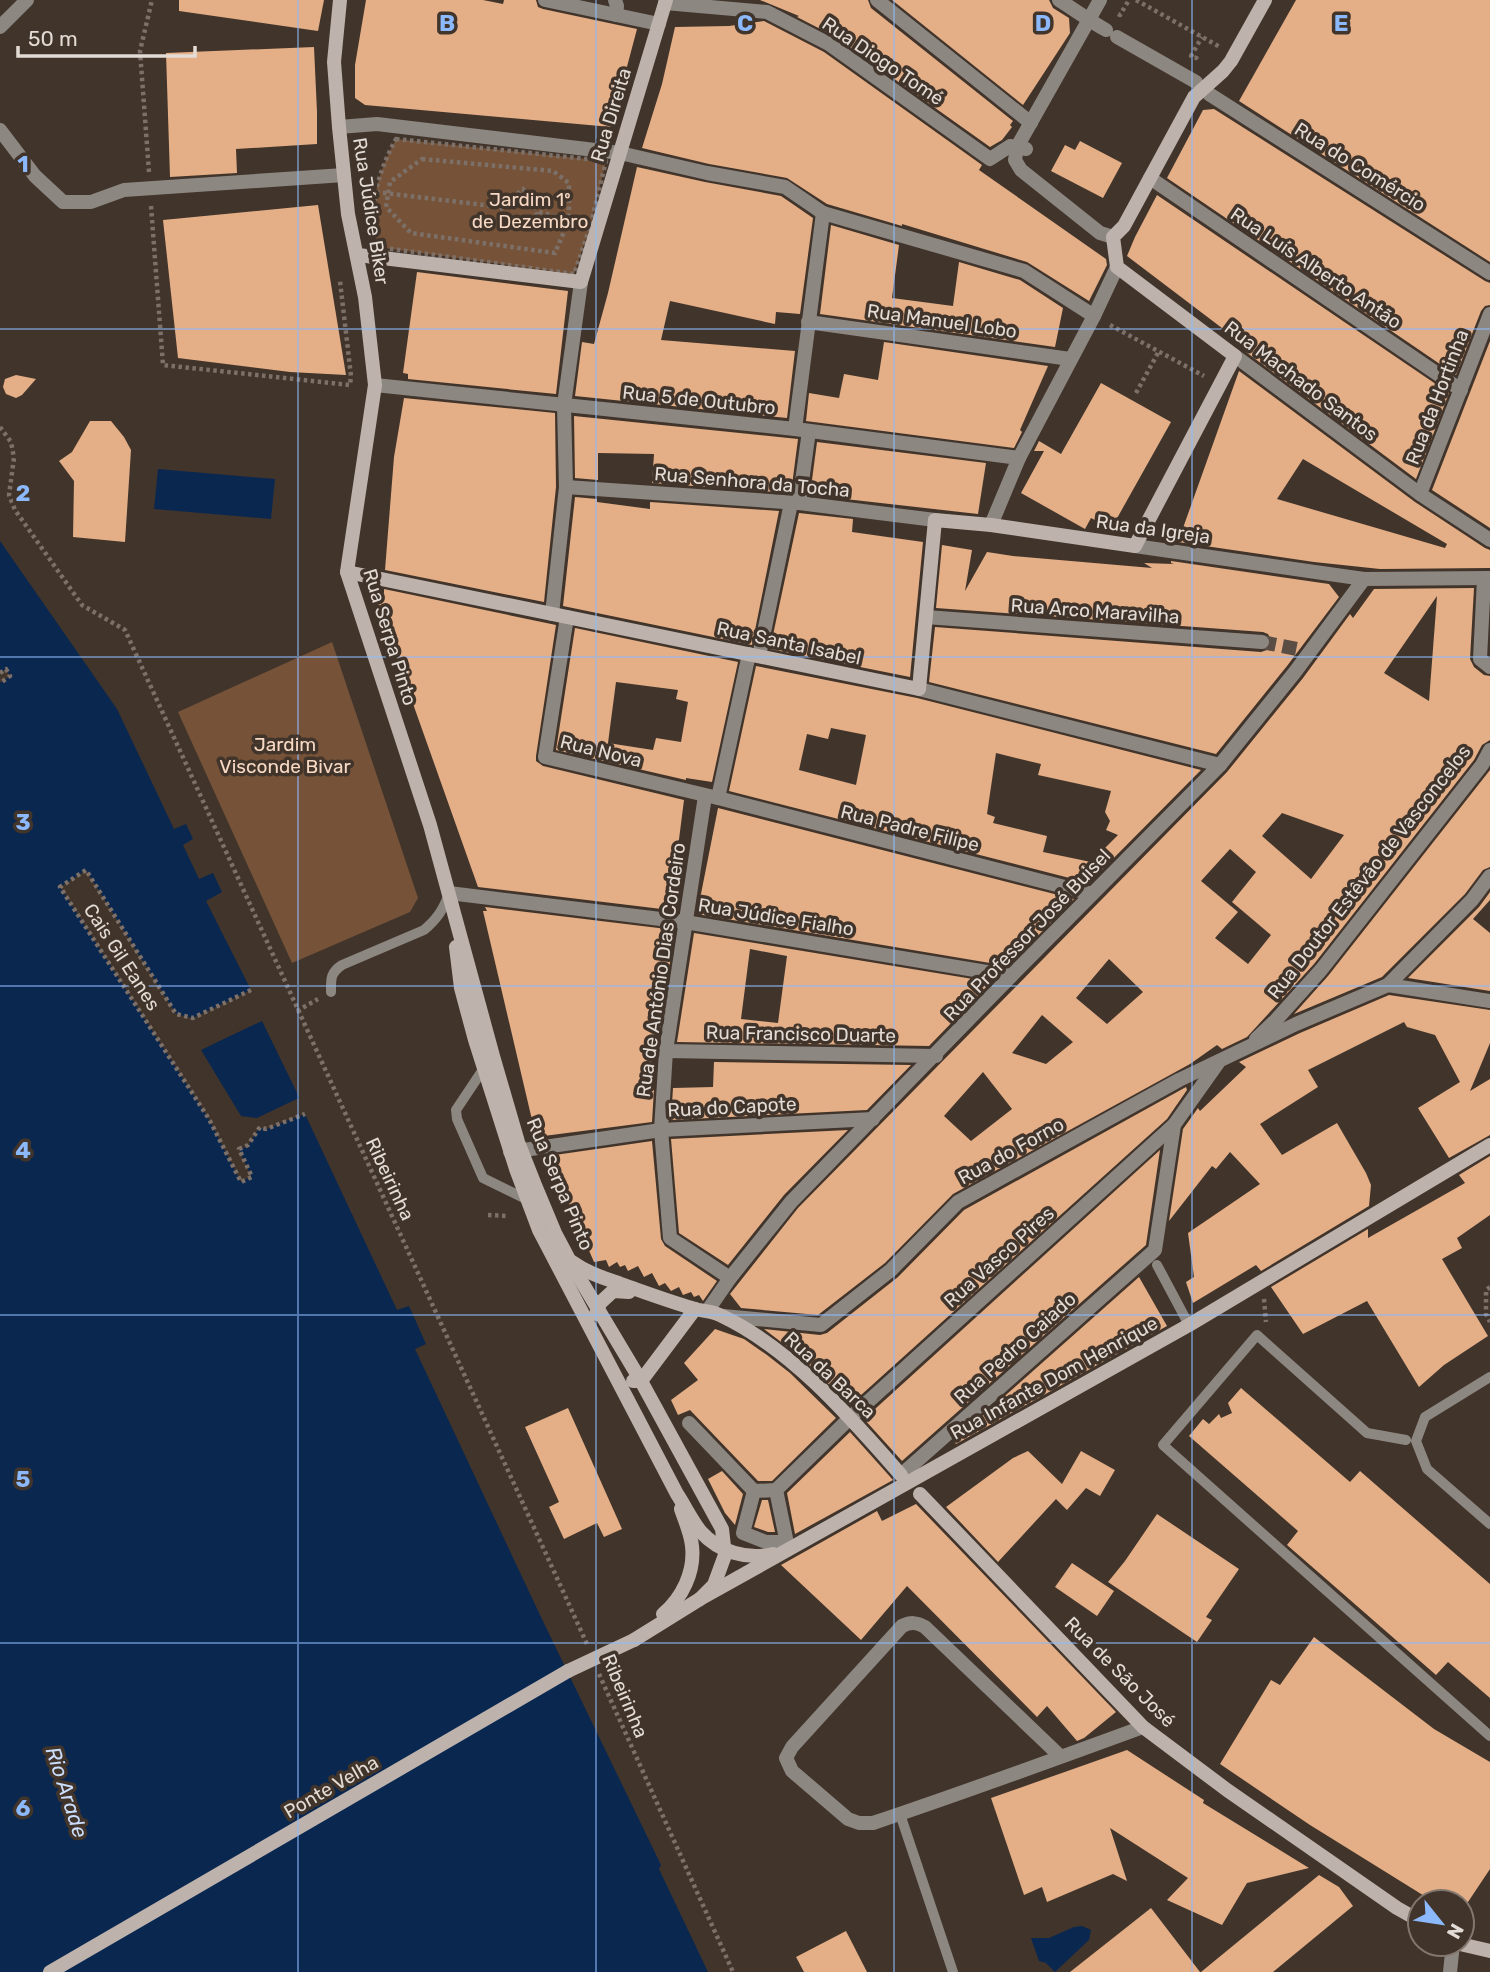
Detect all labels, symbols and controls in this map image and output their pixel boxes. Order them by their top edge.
text: B [439,9,455,37]
text: C [737,9,753,37]
text: D [1035,9,1051,37]
text: E [1334,9,1348,37]
street label: Rua Diogo Tomé [818,12,948,110]
scale bar [18,14,194,58]
text: 50 m [28,26,78,51]
street label: Rua Direita [586,65,636,165]
street label: Rua do Comércio [1290,117,1430,217]
street label: Rua Júdice Biker [348,136,394,287]
text: 1 [17,150,29,178]
park label: Jardim 1º de Dezembro [472,188,588,233]
street label: Rua Luís Alberto Antão [1226,202,1406,334]
street label: Rua Manuel Lobo [866,299,1018,343]
street label: Rua Machado Santos [1220,316,1382,446]
street label: Rua da Hortinha [1401,326,1473,468]
street label: Rua 5 de Outubro [621,381,777,419]
street label: Rua Senhora da Tocha [653,462,851,502]
text: 2 [16,479,30,507]
street label: Rua da Igreja [1094,510,1212,548]
street label: Rua Serpa Pinto [358,566,422,708]
street label: Rua Arco Maravilha [1010,594,1180,628]
street label: Rua Santa Isabel [715,616,863,670]
street label: Rua Nova [558,730,644,772]
park label: Jardim Visconde Bivar [219,733,351,778]
street label: Rua Doutor Estêvão de Vasconcelos [1263,740,1475,1004]
street label: Rua Padre Filipe [838,800,982,856]
text: 3 [15,808,31,836]
street label: Rua de António Dias Cordeiro [632,841,690,1099]
street label: Rua Professor José Buisel [939,844,1115,1026]
street label: Rua Júdice Fialho [696,893,856,941]
street label: Cais Gil Eanes [79,899,165,1015]
street label: Rua Francisco Duarte [706,1021,896,1047]
street label: Rua do Capote [667,1092,797,1122]
street label: Rua do Forno [954,1113,1068,1189]
street label: Rua Serpa Pinto [522,1114,598,1254]
street label: Ribeirinha [361,1134,419,1224]
text: 4 [15,1136,31,1164]
street label: Rua Vasco Pires [939,1202,1059,1312]
street label: Rua Pedro Caiado [949,1287,1081,1409]
street label: Rua Infante Dom Henrique [946,1311,1162,1445]
street label: Rua da Barca [779,1327,881,1423]
text: 5 [16,1465,31,1493]
street label: Rua de São José [1060,1612,1180,1732]
street label: Ribeirinha [597,1651,653,1741]
water label: Rio Arade [41,1743,94,1841]
street label: Ponte Velha [280,1751,382,1823]
text: 6 [16,1794,31,1822]
north arrow [1406,1888,1476,1958]
text: N [1442,1920,1469,1943]

